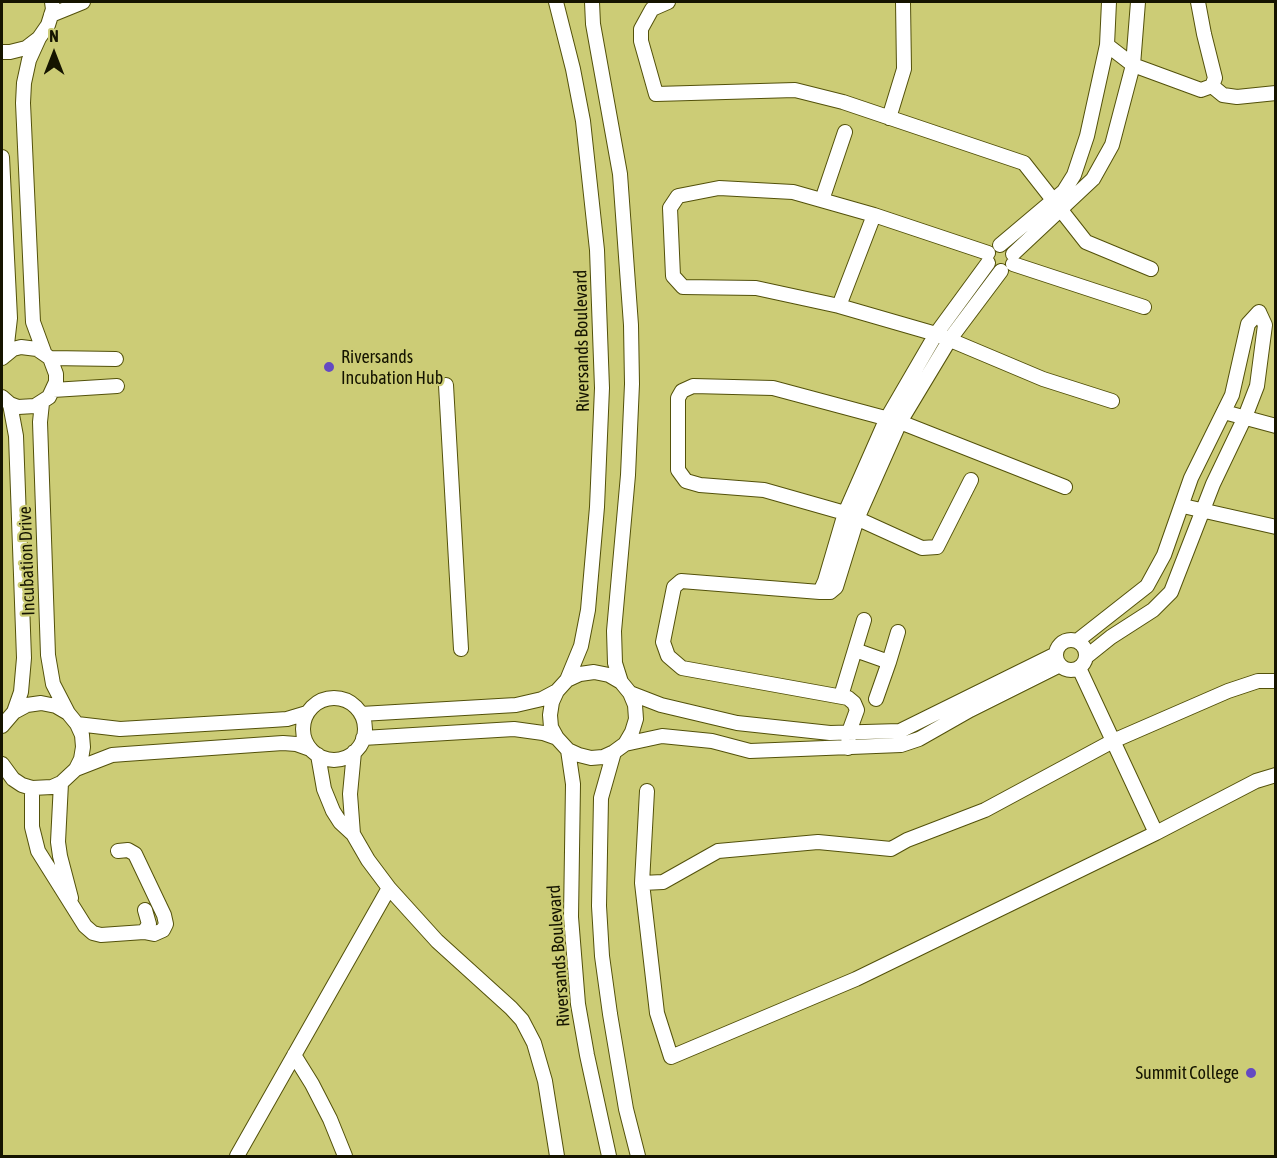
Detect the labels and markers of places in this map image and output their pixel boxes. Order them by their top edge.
place label: Riversands Incubation Hub [341,346,443,388]
marker: Riversands Incubation Hub [322,360,336,374]
place label: Summit College [1135,1062,1239,1084]
marker: Summit College [1244,1066,1258,1080]

